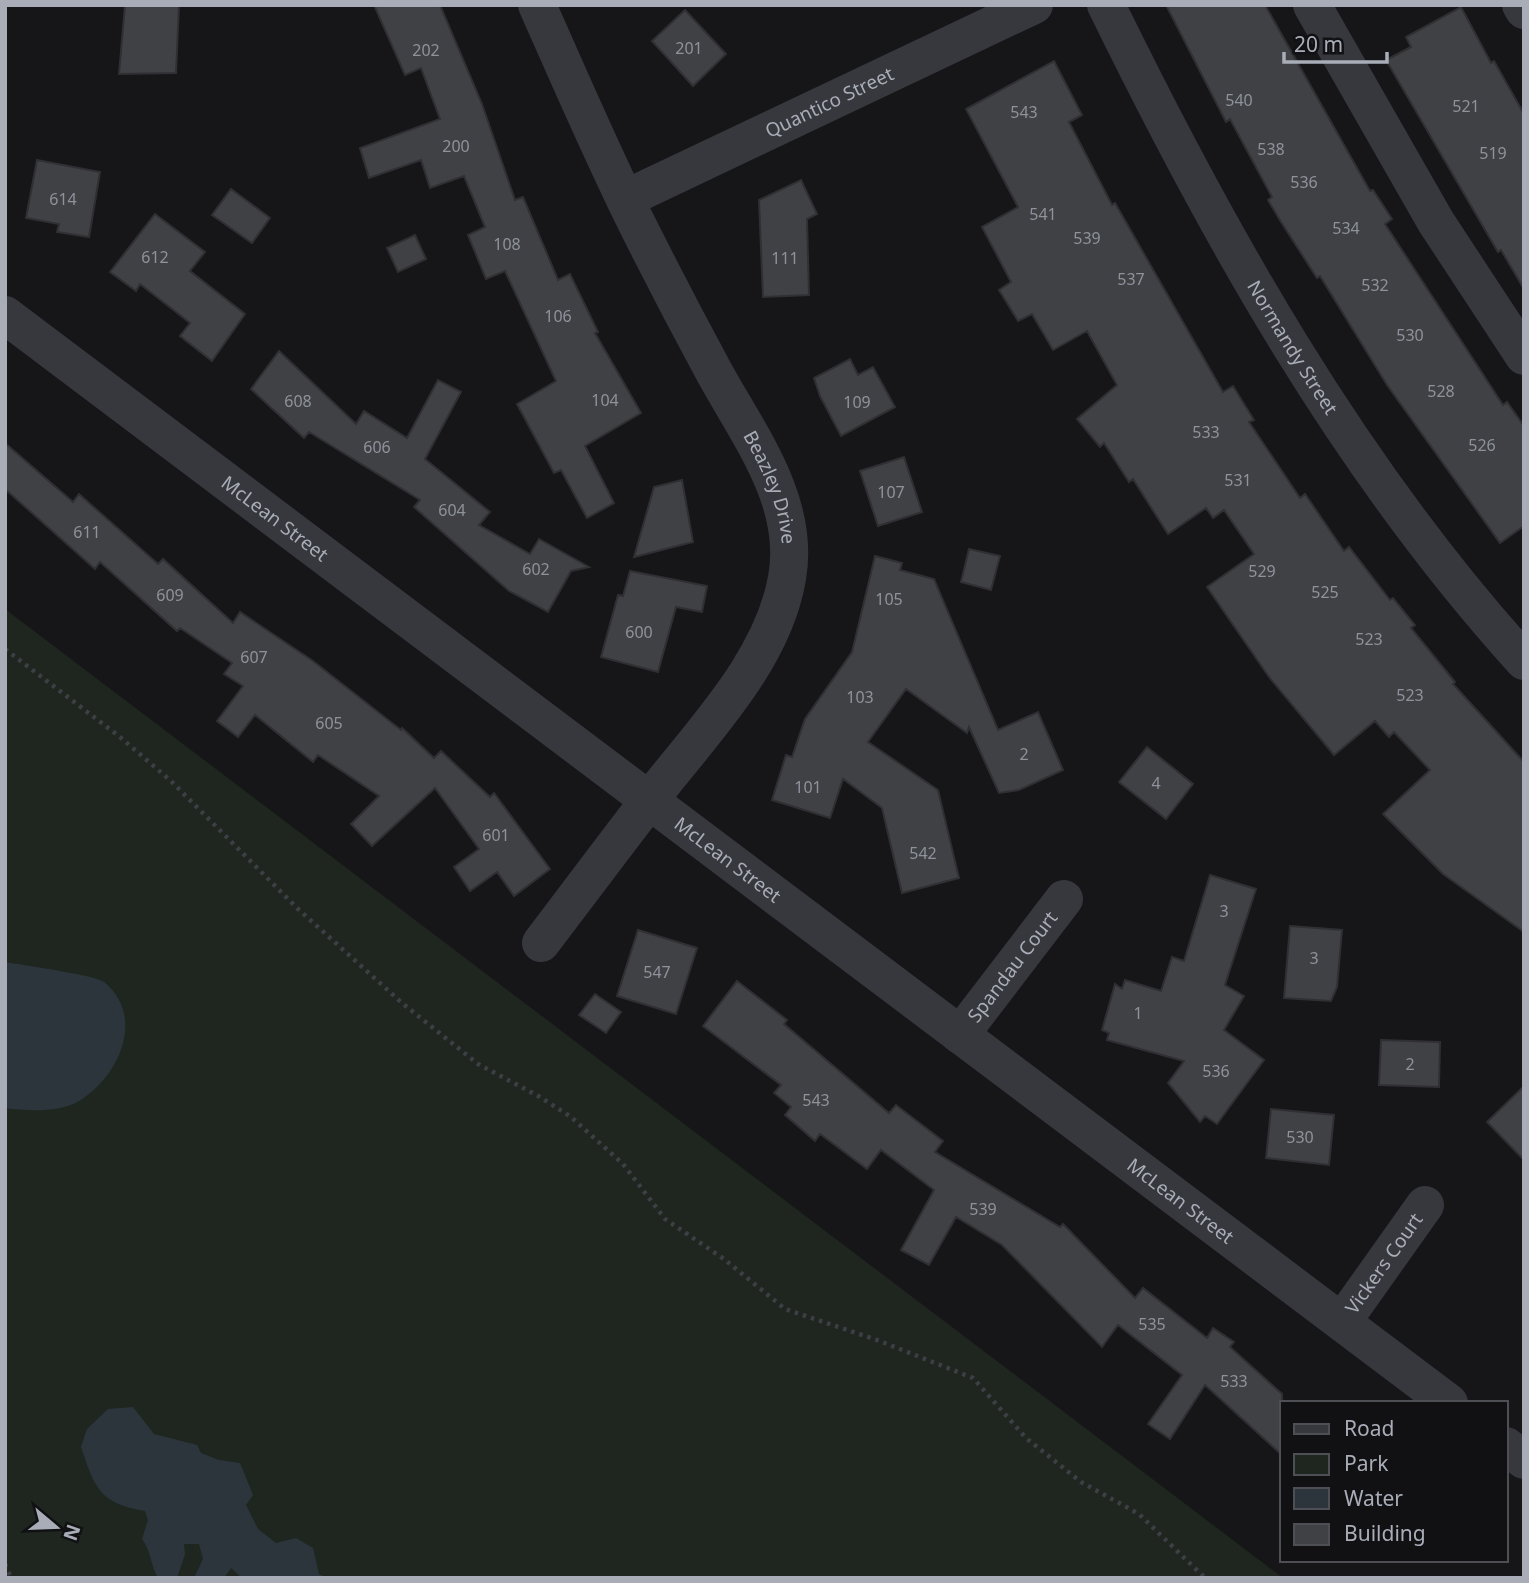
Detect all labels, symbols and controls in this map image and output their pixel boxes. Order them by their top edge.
scale bar [1284,21,1387,65]
text: 20 m [1294,30,1343,58]
house number: 201 [675,37,703,59]
house number: 202 [412,39,440,61]
street label: Quantico Street [761,60,898,144]
house number: 540 [1225,89,1253,111]
house number: 521 [1452,95,1480,117]
house number: 543 [1010,101,1038,123]
house number: 200 [442,135,470,157]
house number: 538 [1257,138,1285,160]
house number: 519 [1479,142,1507,164]
house number: 536 [1290,171,1318,193]
house number: 614 [49,188,77,210]
house number: 541 [1029,203,1057,225]
house number: 534 [1332,217,1360,239]
house number: 539 [1073,227,1101,249]
house number: 108 [493,233,521,255]
house number: 612 [141,246,169,268]
house number: 111 [771,247,799,269]
house number: 537 [1117,268,1145,290]
house number: 532 [1361,274,1389,296]
street label: Normandy Street [1241,275,1344,420]
house number: 106 [544,305,572,327]
house number: 530 [1396,324,1424,346]
house number: 528 [1427,380,1455,402]
house number: 104 [591,389,619,411]
house number: 608 [284,390,312,412]
house number: 109 [843,391,871,413]
house number: 533 [1192,421,1220,443]
street label: Beazley Drive [738,426,802,545]
house number: 526 [1468,434,1496,456]
house number: 606 [363,436,391,458]
house number: 531 [1224,469,1252,491]
street label: McLean Street [216,470,334,567]
house number: 107 [877,481,905,503]
house number: 604 [438,499,466,521]
house number: 611 [73,521,101,543]
house number: 602 [522,558,550,580]
house number: 529 [1248,560,1276,582]
house number: 525 [1311,581,1339,603]
house number: 609 [156,584,184,606]
house number: 105 [875,588,903,610]
house number: 600 [625,621,653,643]
house number: 523 [1355,628,1383,650]
house number: 607 [240,646,268,668]
house number: 523 [1396,684,1424,706]
house number: 103 [846,686,874,708]
house number: 605 [315,712,343,734]
house number: 2 [1019,743,1029,765]
house number: 4 [1151,772,1161,794]
house number: 101 [794,776,822,798]
street label: McLean Street [669,811,787,908]
house number: 601 [482,824,510,846]
house number: 542 [909,842,937,864]
house number: 3 [1219,900,1229,922]
street label: Spandau Court [961,906,1063,1028]
house number: 3 [1309,947,1319,969]
house number: 547 [643,961,671,983]
house number: 1 [1133,1002,1143,1024]
house number: 2 [1405,1053,1415,1075]
house number: 536 [1202,1060,1230,1082]
house number: 543 [802,1089,830,1111]
house number: 530 [1286,1126,1314,1148]
street label: McLean Street [1122,1152,1239,1250]
house number: 539 [969,1198,997,1220]
street label: Vickers Court [1339,1207,1429,1319]
house number: 535 [1138,1313,1166,1335]
house number: 533 [1220,1370,1248,1392]
legend [1280,1401,1508,1562]
text: Road [1344,1414,1394,1442]
text: Park [1344,1449,1389,1477]
text: Water [1344,1484,1403,1512]
north arrow [21,1492,91,1562]
text: Building [1344,1519,1426,1547]
text: N [57,1521,87,1544]

